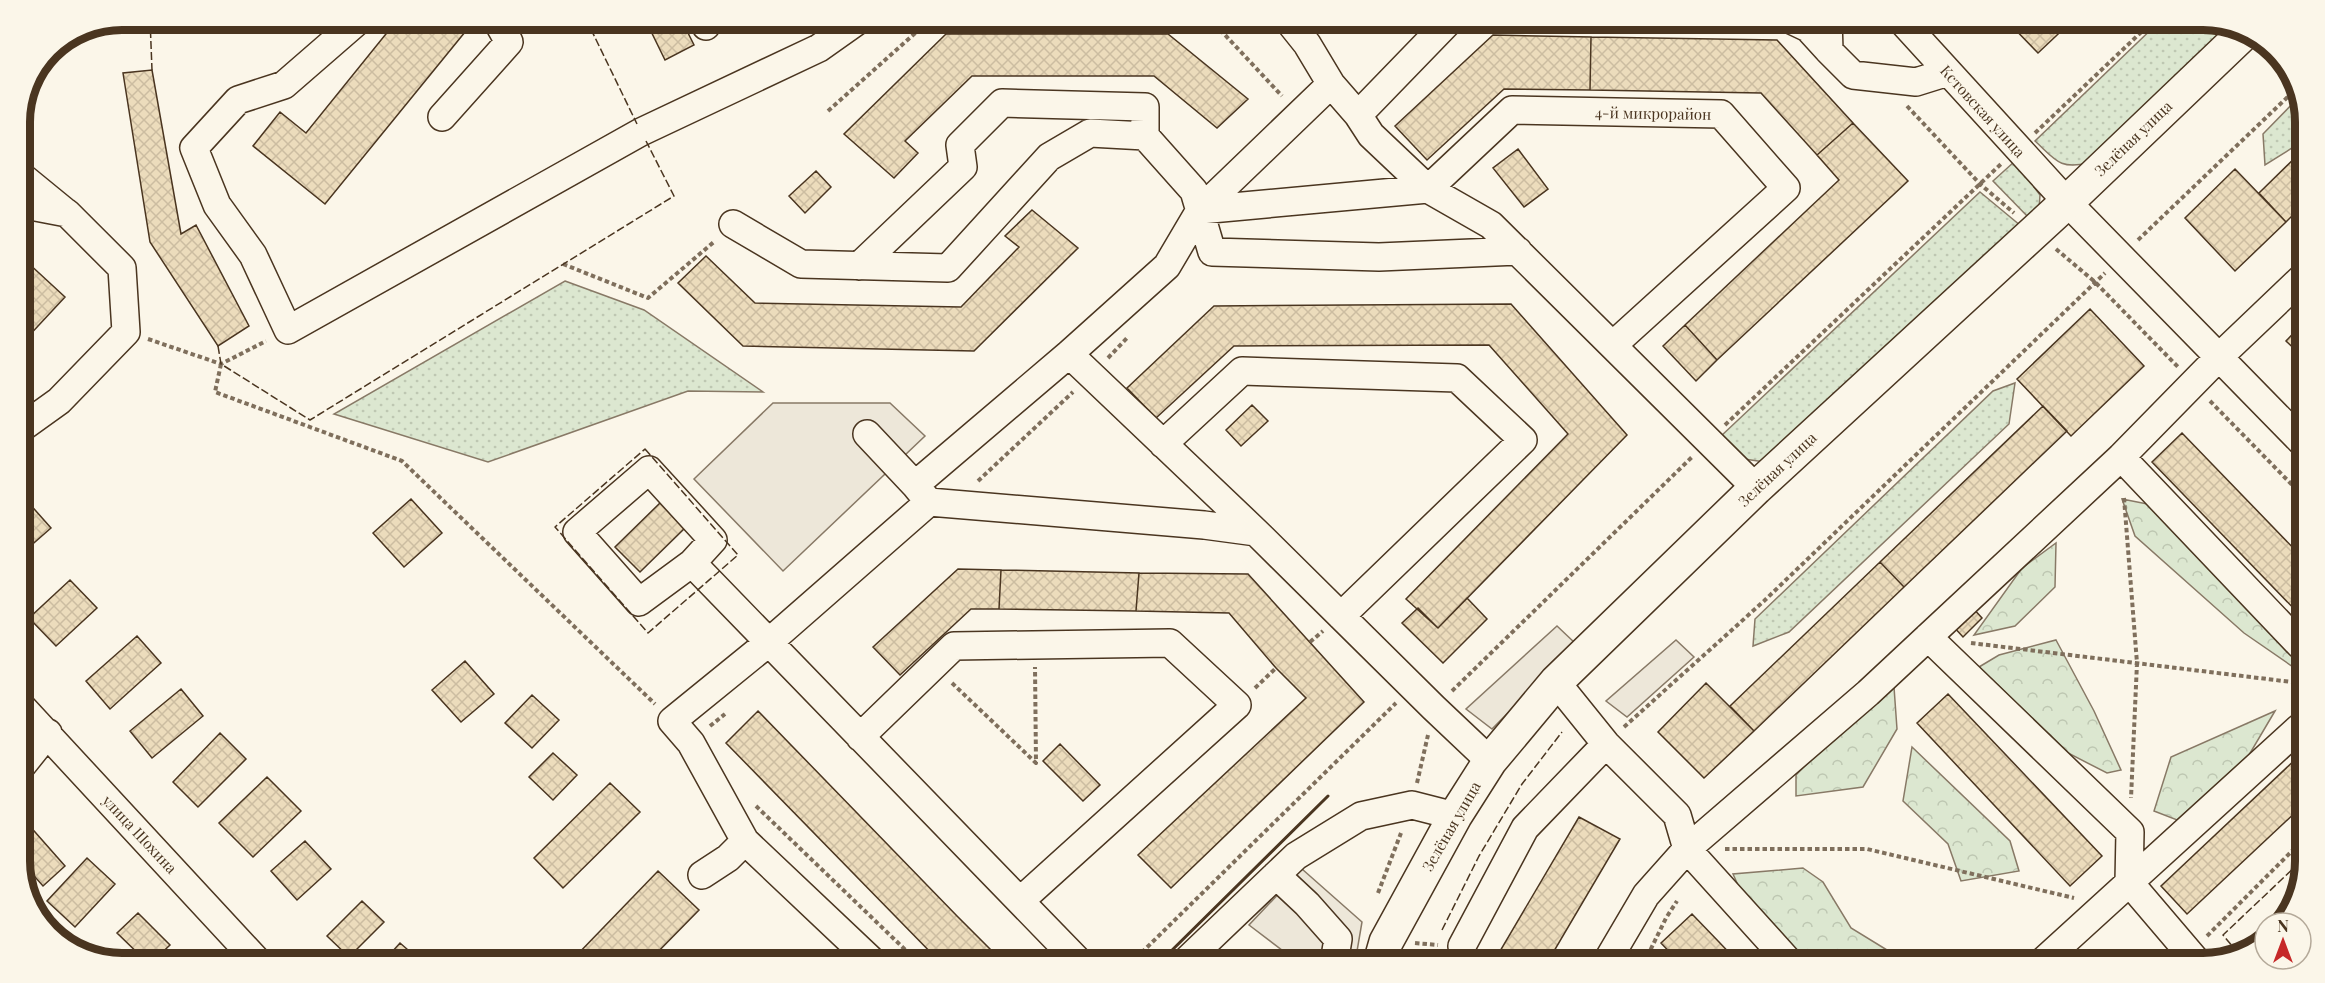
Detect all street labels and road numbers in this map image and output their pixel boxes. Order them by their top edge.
street label: Кстовская улица [1936,61,2030,162]
street label: Зелёная улица [2090,96,2176,180]
street label: 4-й микрорайон [1595,102,1711,124]
street label: Зелёная улица [1733,427,1821,511]
street label: Зелёная улица [1417,777,1485,874]
street label: улица Шохина [98,790,182,878]

